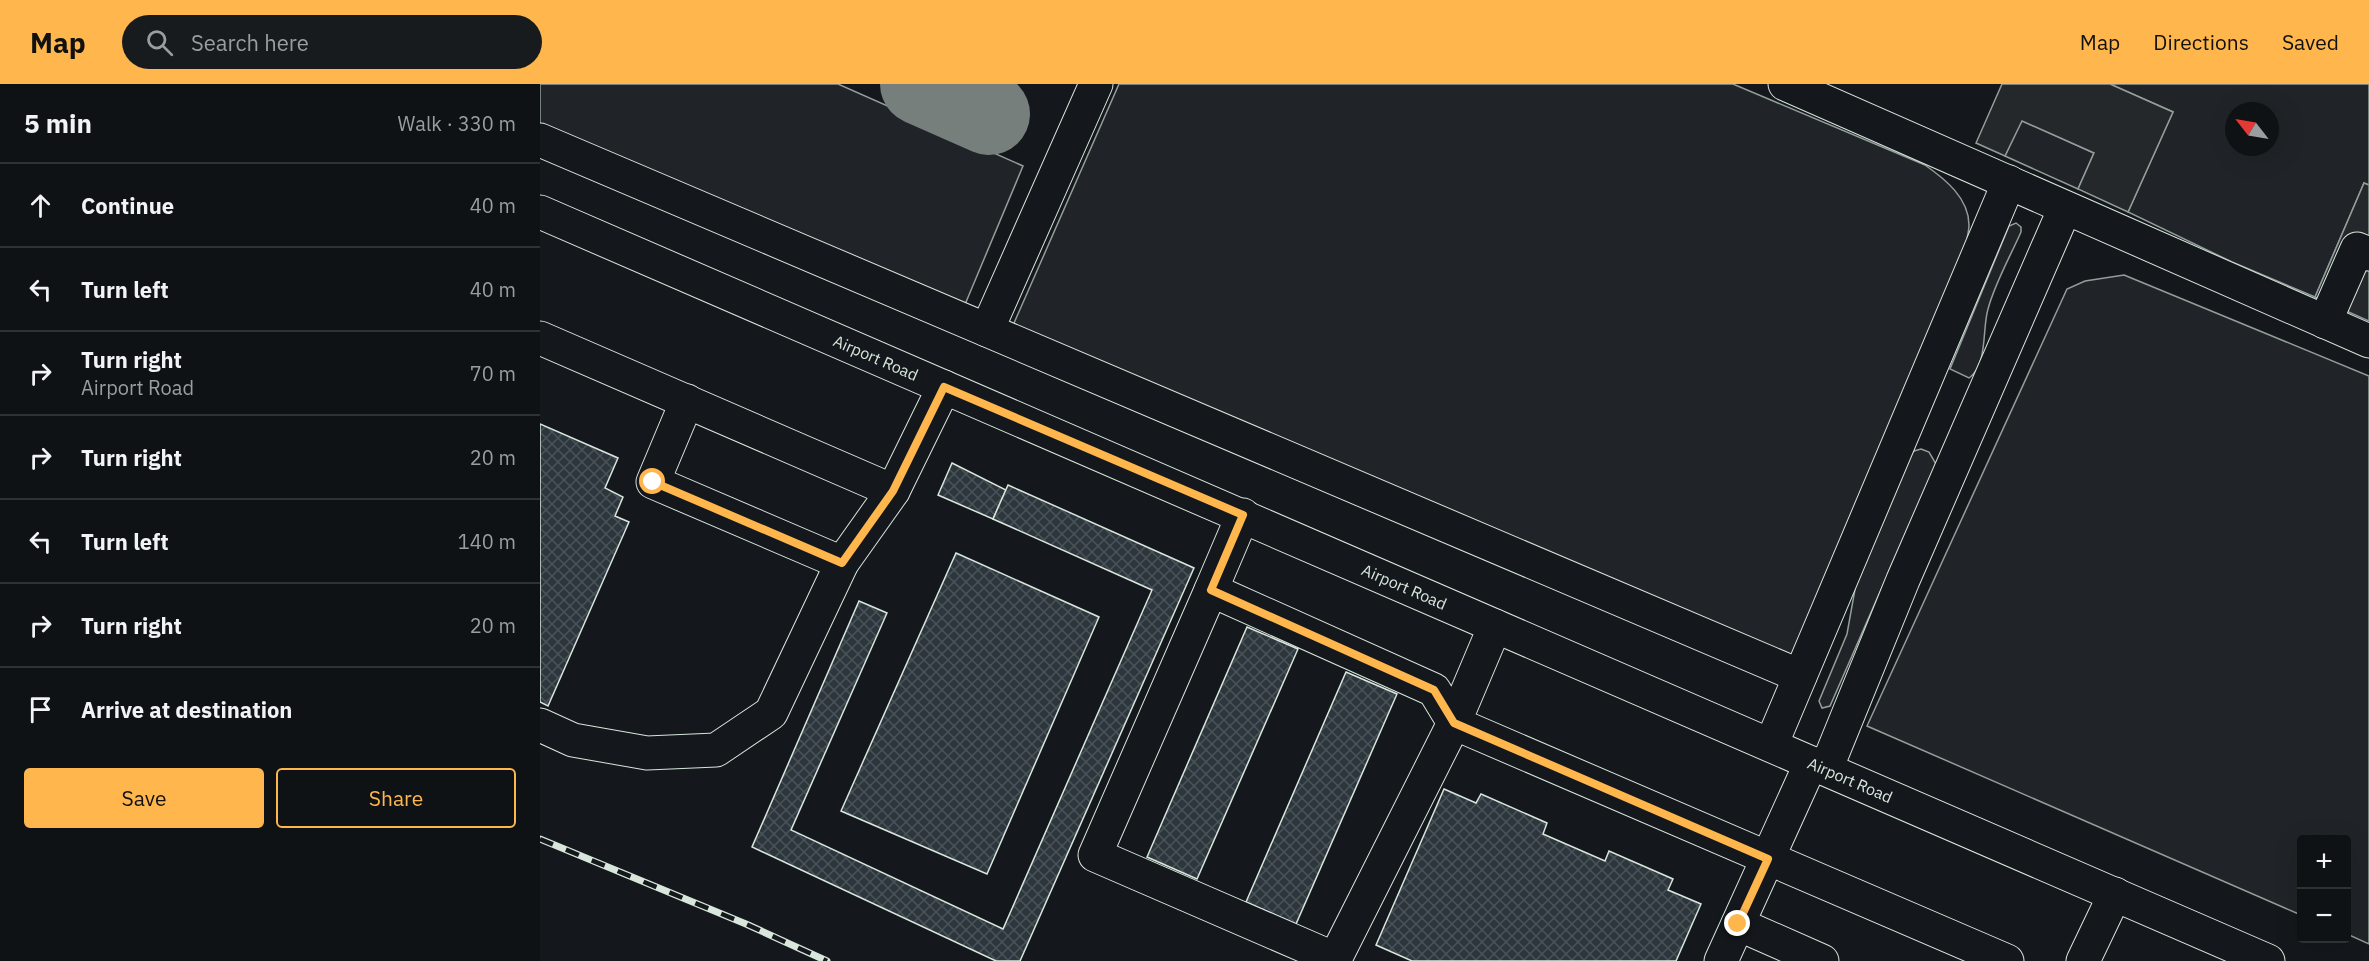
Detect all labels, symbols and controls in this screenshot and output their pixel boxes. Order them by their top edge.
search box [122,15,542,69]
text: Map [30,24,86,61]
icon: search [143,26,176,59]
text: Search here [191,28,309,57]
text: Map [2080,28,2120,56]
text: Directions [2153,28,2249,56]
text: Saved [2282,28,2339,56]
north arrow [2225,102,2279,156]
text: 5 min [24,106,92,140]
text: Walk · 330 m [398,110,516,137]
icon: ahead [24,189,57,222]
text: Continue [81,191,174,220]
text: 40 m [470,192,516,219]
icon: left [24,273,57,306]
text: Turn left [81,275,169,304]
text: 40 m [470,276,516,303]
street label: Airport Road [830,330,921,385]
text: Turn right [81,345,182,374]
icon: right [24,357,57,390]
text: 70 m [470,360,516,387]
text: Airport Road [81,374,194,401]
icon: right [24,441,57,474]
text: Turn right [81,443,182,472]
text: 20 m [470,444,516,471]
route start [639,468,665,494]
icon: left [24,525,57,558]
text: Turn left [81,527,169,556]
text: 140 m [458,528,516,555]
street label: Airport Road [1359,559,1450,614]
icon: right [24,609,57,642]
text: Turn right [81,611,182,640]
text: 20 m [470,612,516,639]
icon: arrive [24,693,57,726]
text: Arrive at destination [81,695,292,724]
street label: Airport Road [1805,753,1896,807]
button: Save [24,768,264,828]
button: Share [276,768,516,828]
map controls [2297,835,2351,943]
button: + [2297,835,2351,889]
button: − [2297,889,2351,943]
route end [1724,910,1750,936]

